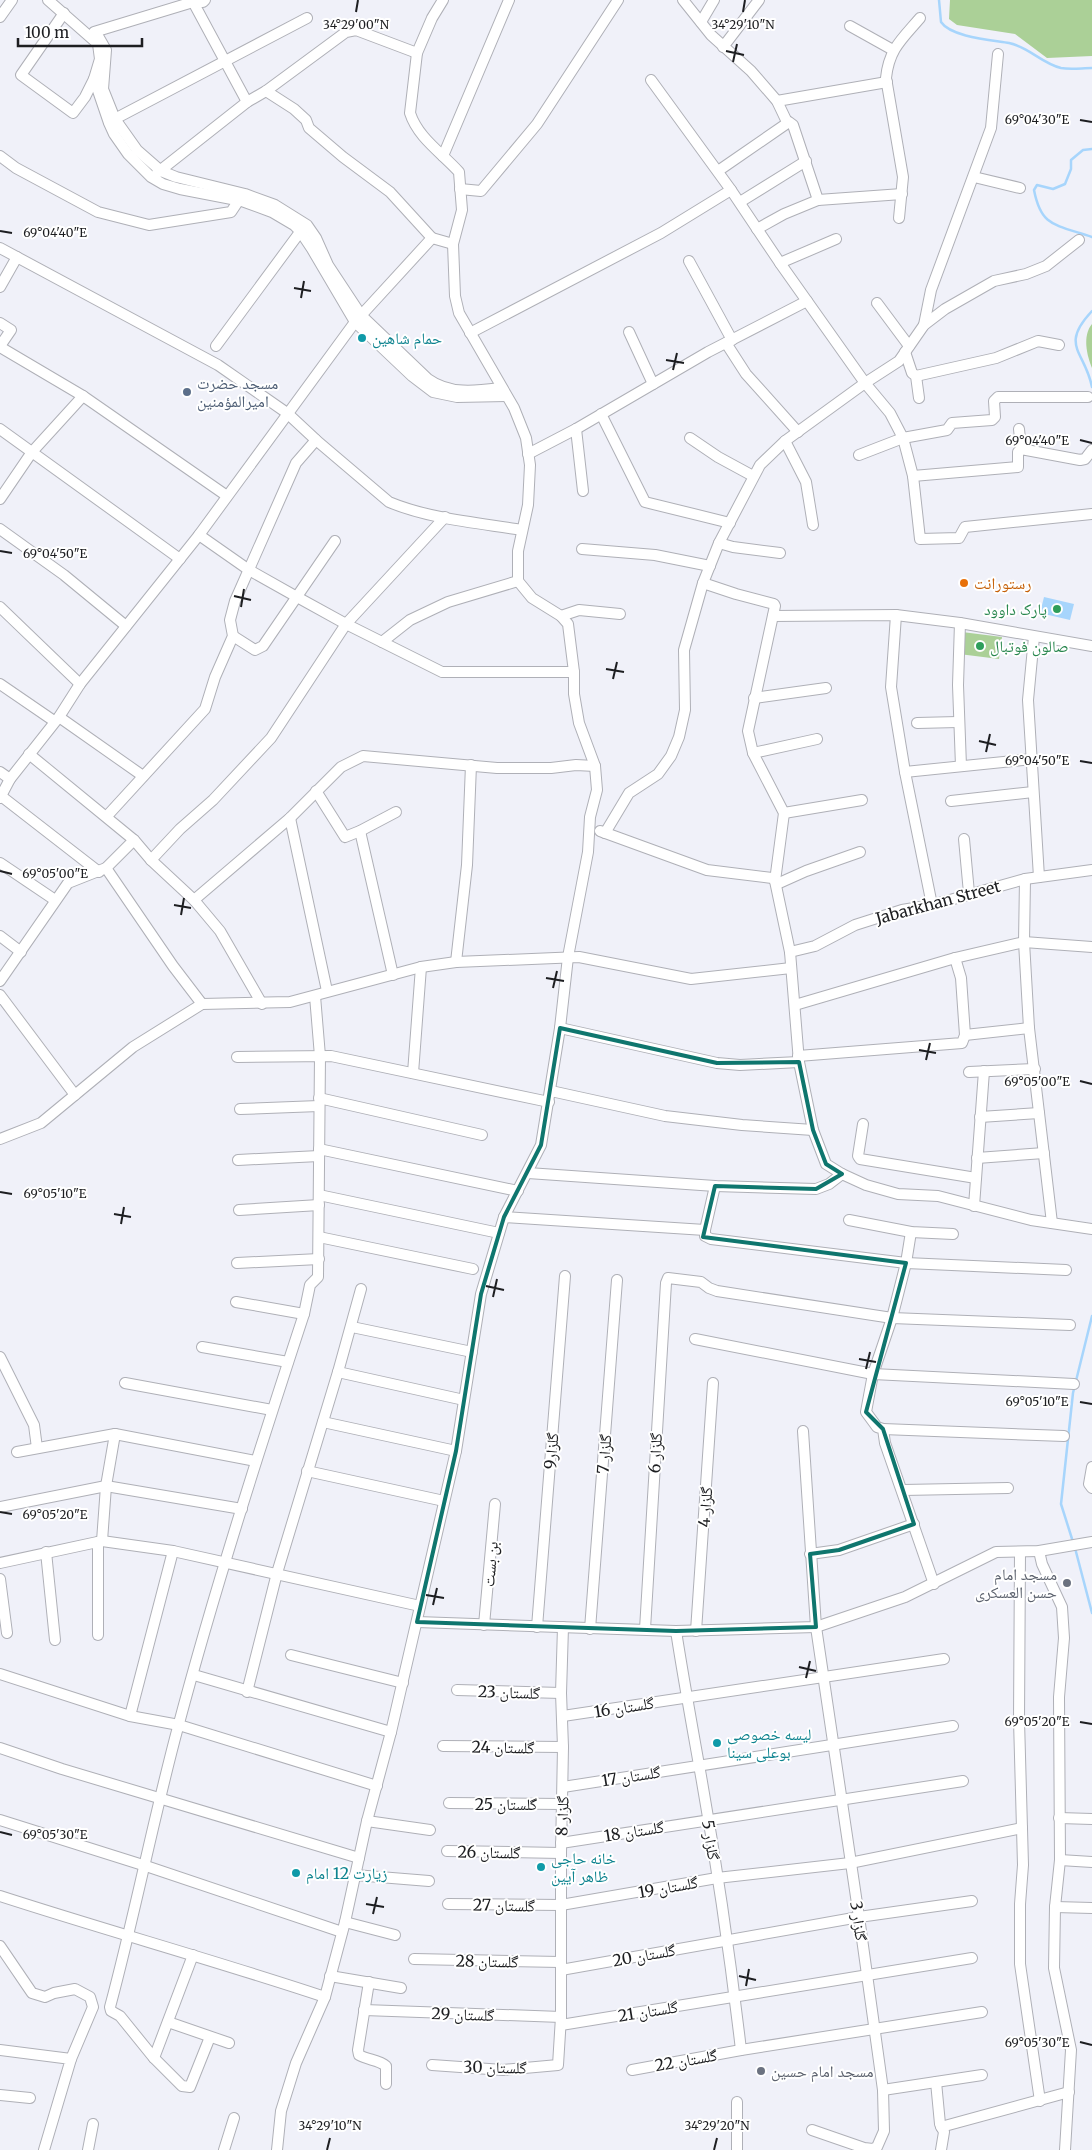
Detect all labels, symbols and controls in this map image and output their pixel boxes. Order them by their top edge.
scale bar [18,15,141,47]
text: 34°29'00"N [323,17,390,32]
text: 34°29'10"N [711,17,775,32]
text: 100 m [25,23,69,42]
text: 69°04'30"E [1005,112,1070,127]
text: 69°04'40"E [23,225,87,240]
place label: حمام شاهین [372,328,442,349]
marker: حمام شاهین [356,332,368,344]
place label: مسجد حضرت امیرالمؤمنین [197,373,278,412]
marker: مسجد حضرت امیرالمؤمنین [181,386,193,398]
text: 69°04'40"E [1005,433,1069,448]
text: 69°04'50"E [23,546,87,561]
place label: رستورانت [974,573,1031,593]
marker: رستورانت [958,577,970,589]
place label: پارک داوود [984,599,1047,619]
marker: پارک داوود [1051,603,1063,615]
place label: صالون فوتبال [990,636,1069,657]
marker: صالون فوتبال [974,640,986,652]
text: 69°04'50"E [1005,753,1069,768]
text: 69°05'00"E [22,866,88,881]
street label: Jabarkhan Street [872,876,1003,929]
text: 69°05'00"E [1004,1074,1070,1089]
text: 69°05'10"E [24,1186,87,1201]
text: 69°05'10"E [1006,1394,1069,1409]
street label: گلزار9 [539,1431,563,1470]
street label: گلزار 6 [644,1432,666,1474]
street label: گلزار 7 [593,1433,615,1475]
street label: گلزار 4 [694,1486,716,1528]
text: 69°05'20"E [23,1507,88,1522]
street label: بن بست [478,1540,503,1588]
place label: مسجد امام حسن العسکری [975,1564,1057,1603]
marker: مسجد امام حسن العسکری [1061,1577,1073,1589]
street label: گلستان 23 [478,1681,541,1704]
street label: گلستان 16 [593,1692,656,1723]
text: 69°05'20"E [1005,1714,1070,1729]
place label: لیسه خصوصی بوعلی سینا [727,1724,811,1763]
street label: گلستان 24 [471,1736,535,1759]
marker: لیسه خصوصی بوعلی سینا [711,1737,723,1749]
street label: گلستان 17 [600,1761,663,1792]
street label: گلستان 25 [475,1794,538,1815]
street label: گلزار 8 [551,1795,573,1837]
street label: گلستان 18 [603,1816,666,1847]
street label: گلزار 5 [698,1819,724,1862]
text: 69°05'30"E [23,1827,88,1842]
street label: گلستان 26 [457,1841,521,1864]
place label: خانه حاجی ظاهر آیین [551,1848,616,1887]
marker: خانه حاجی ظاهر آیین [535,1861,547,1873]
place label: زیارت 12 امام [306,1863,387,1884]
marker: زیارت 12 امام [290,1867,302,1879]
street label: گلستان 19 [637,1872,700,1903]
street label: گلستان 27 [473,1894,536,1917]
street label: گلزار 3 [846,1900,872,1943]
street label: گلستان 20 [611,1940,678,1971]
street label: گلستان 28 [455,1950,519,1973]
street label: گلستان 21 [617,1996,680,2027]
street label: گلستان 29 [431,2003,495,2026]
text: 69°05'30"E [1005,2035,1070,2050]
street label: گلستان 22 [653,2045,719,2076]
street label: گلستان 30 [463,2056,527,2079]
place label: مسجد امام حسین [771,2061,874,2082]
marker: مسجد امام حسین [755,2065,767,2077]
text: 34°29'10"N [298,2118,362,2133]
text: 34°29'20"N [684,2118,750,2133]

